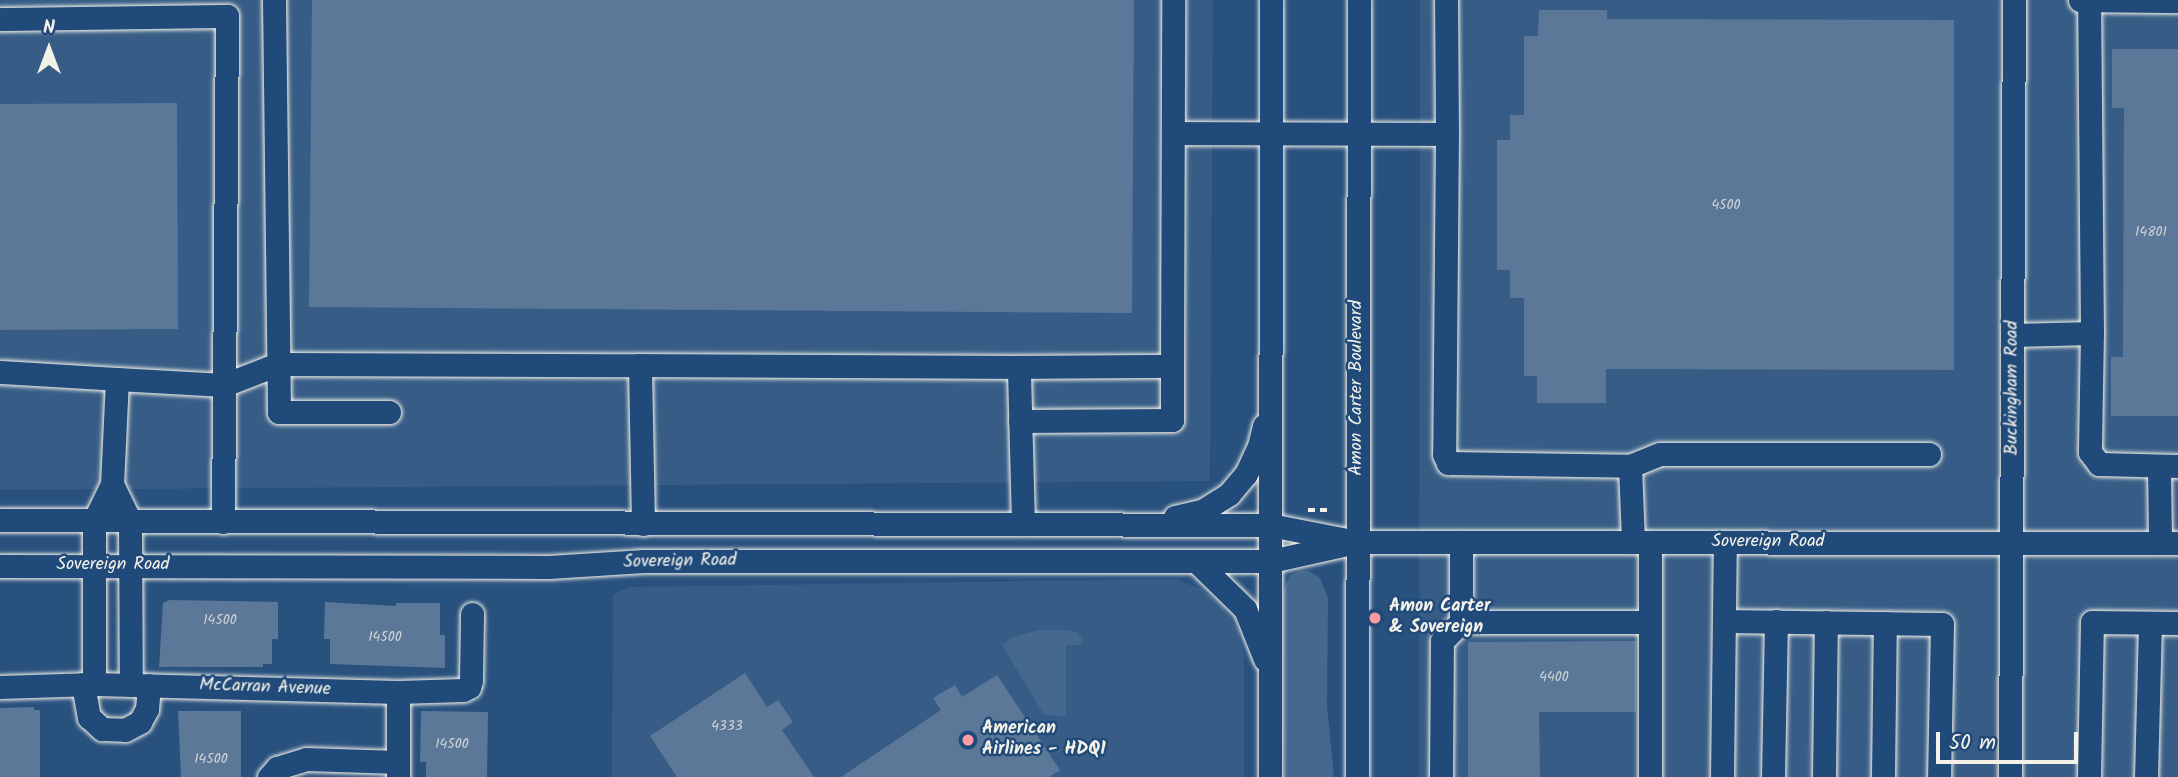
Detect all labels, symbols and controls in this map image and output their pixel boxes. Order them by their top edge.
text: N [43,13,55,43]
north arrow [14,14,84,84]
house number: 4500 [1711,197,1741,213]
house number: 14801 [2135,224,2167,240]
street label: Amon Carter Boulevard [1346,300,1368,476]
street label: Buckingham Road [2002,321,2024,455]
street label: Sovereign Road [1711,531,1825,553]
street label: Sovereign Road [623,550,737,574]
street label: Sovereign Road [56,554,170,576]
place label: Amon Carter & Sovereign [1389,597,1490,640]
marker: Amon Carter & Sovereign [1367,610,1383,626]
house number: 14500 [203,612,237,628]
house number: 14500 [368,629,402,645]
house number: 4400 [1539,669,1569,685]
street label: McCarran Avenue [199,675,331,701]
house number: 4333 [711,718,743,734]
scale bar [1940,718,2082,762]
place label: American Airlines - HDQ1 [982,719,1106,762]
text: 50 m [1949,727,1996,760]
marker: American Airlines - HDQ1 [960,732,976,748]
house number: 14500 [435,736,469,752]
house number: 14500 [194,751,228,767]

